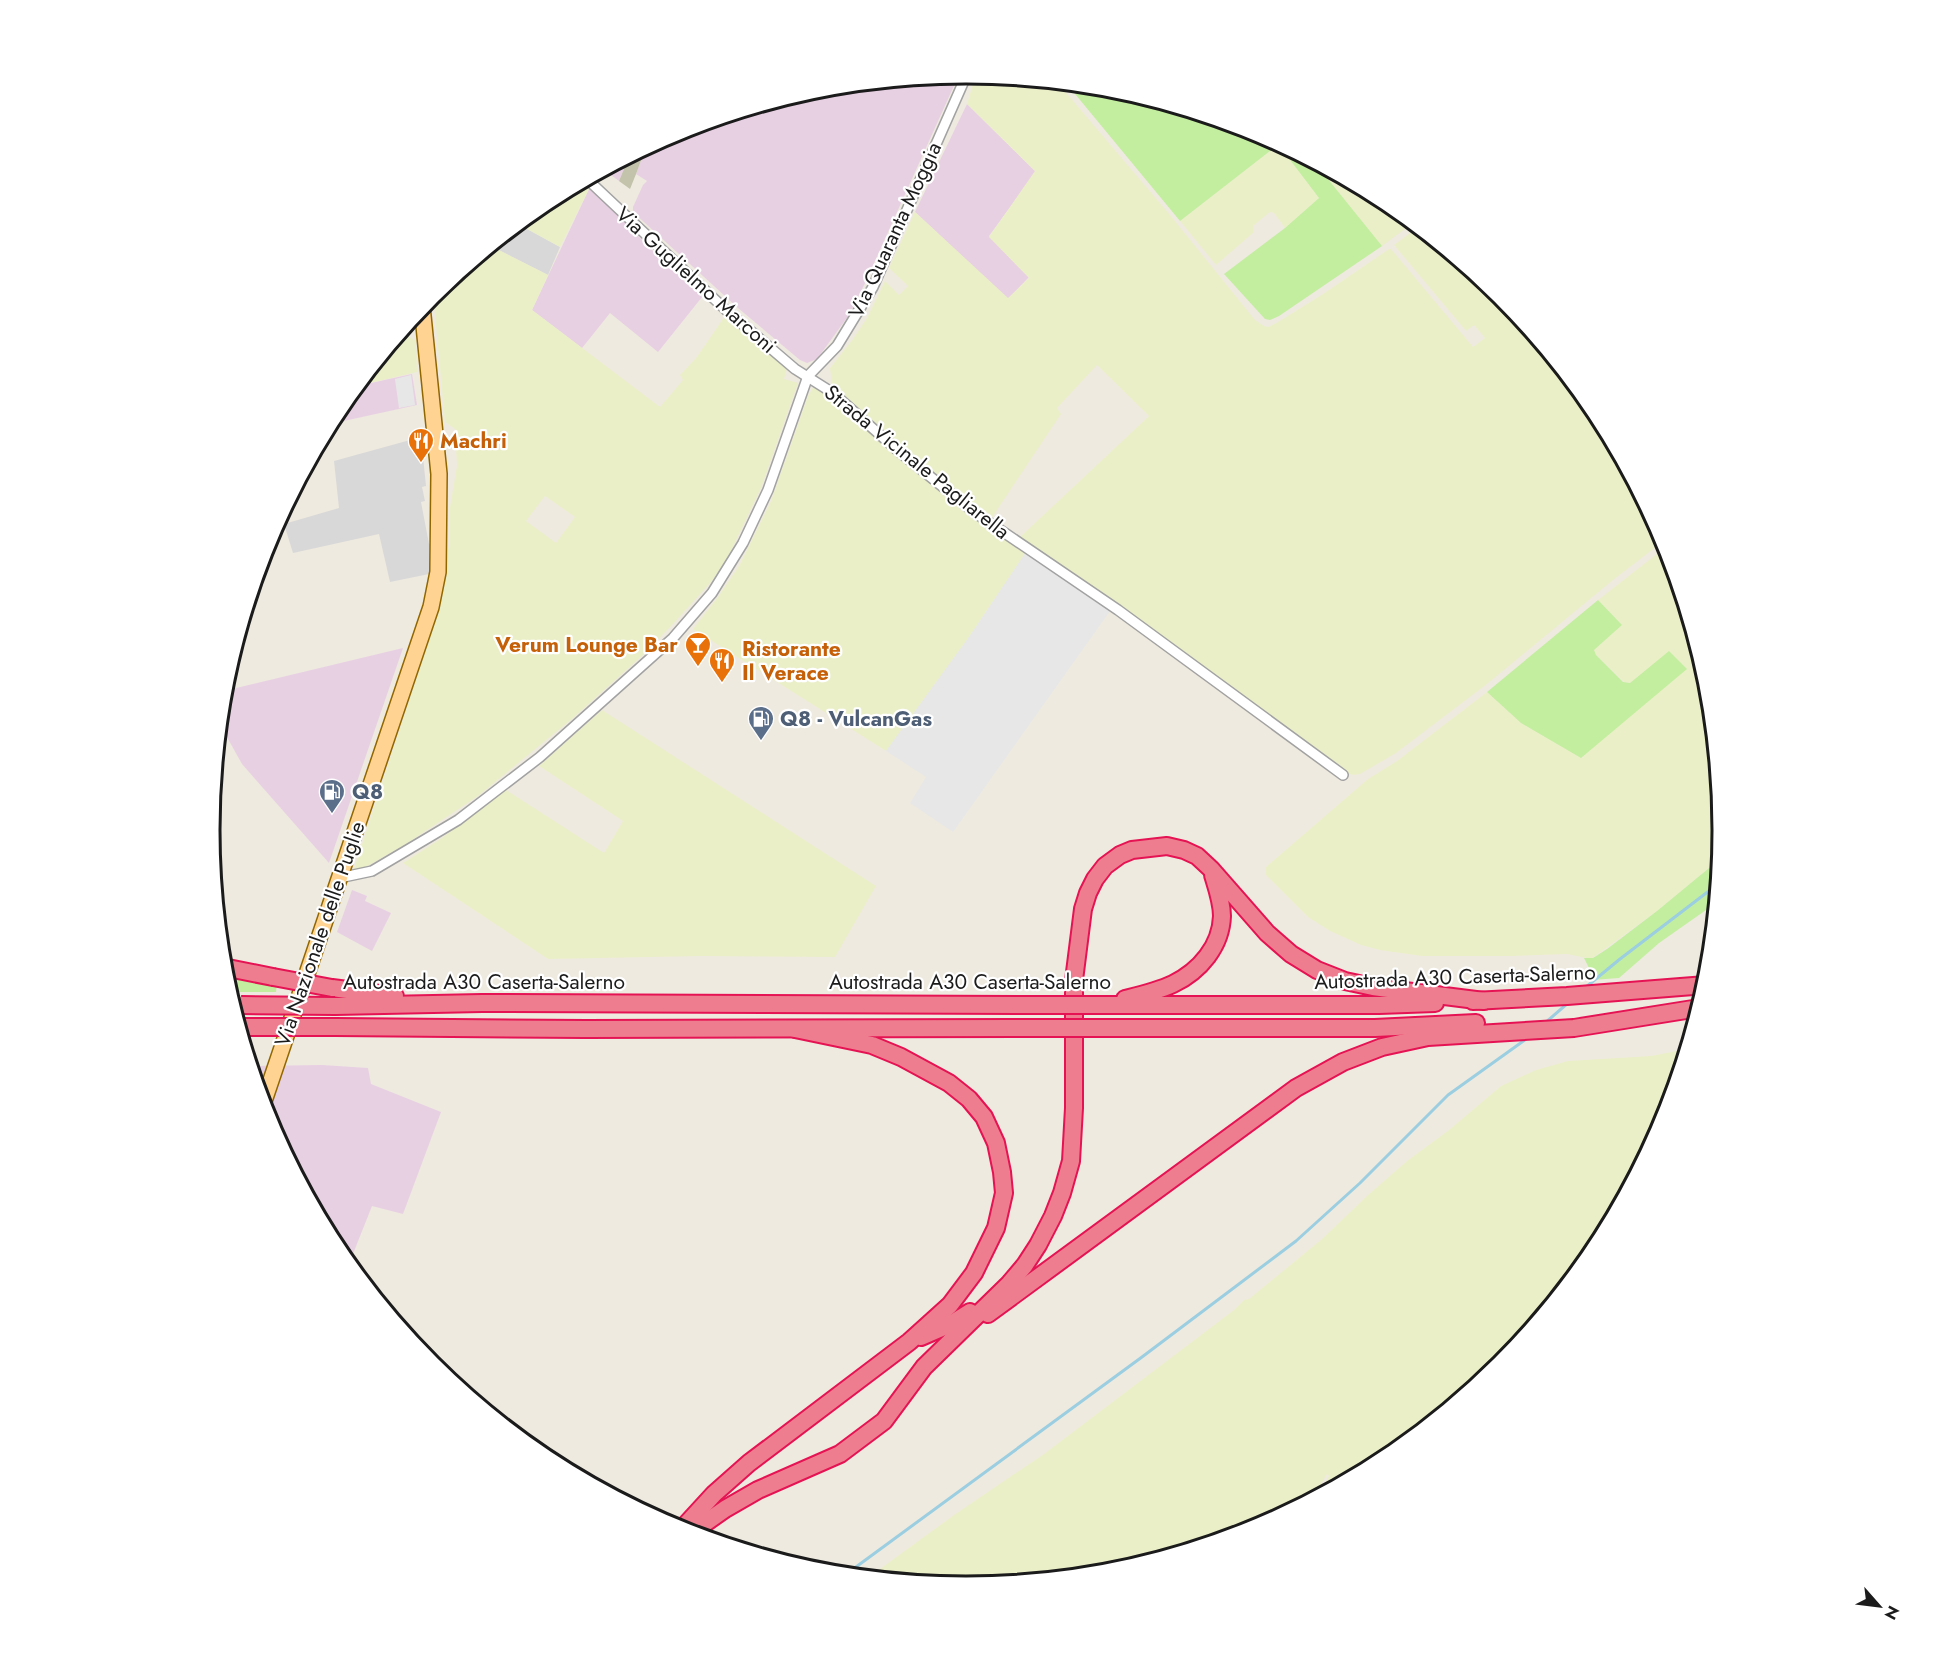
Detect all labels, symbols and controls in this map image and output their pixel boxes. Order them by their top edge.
street label: Via Quaranta Moggia [841,137,949,323]
street label: Via Guglielmo Marconi [609,200,783,360]
street label: Strada Vicinale Pagliarella [818,378,1016,546]
restaurant icon: Machri [406,426,436,464]
place label: Machri [440,426,507,456]
place label: Verum Lounge Bar [494,630,678,660]
bar icon: Verum Lounge Bar [683,630,713,668]
place label: Ristorante Il Verace [742,634,841,688]
restaurant icon: Ristorante Il Verace [707,646,737,684]
fuel station icon: Q8 - VulcanGas [746,704,776,742]
place label: Q8 - VulcanGas [780,704,932,734]
fuel station icon: Q8 [317,777,347,815]
place label: Q8 [352,777,383,807]
street label: Via Nazionale delle Puglie [267,817,373,1051]
street label: Autostrada A30 Caserta-Salerno [1314,957,1596,997]
street label: Autostrada A30 Caserta-Salerno [343,967,625,997]
street label: Autostrada A30 Caserta-Salerno [829,967,1111,997]
north arrow [1849,1576,1909,1636]
text: N [1879,1602,1905,1624]

